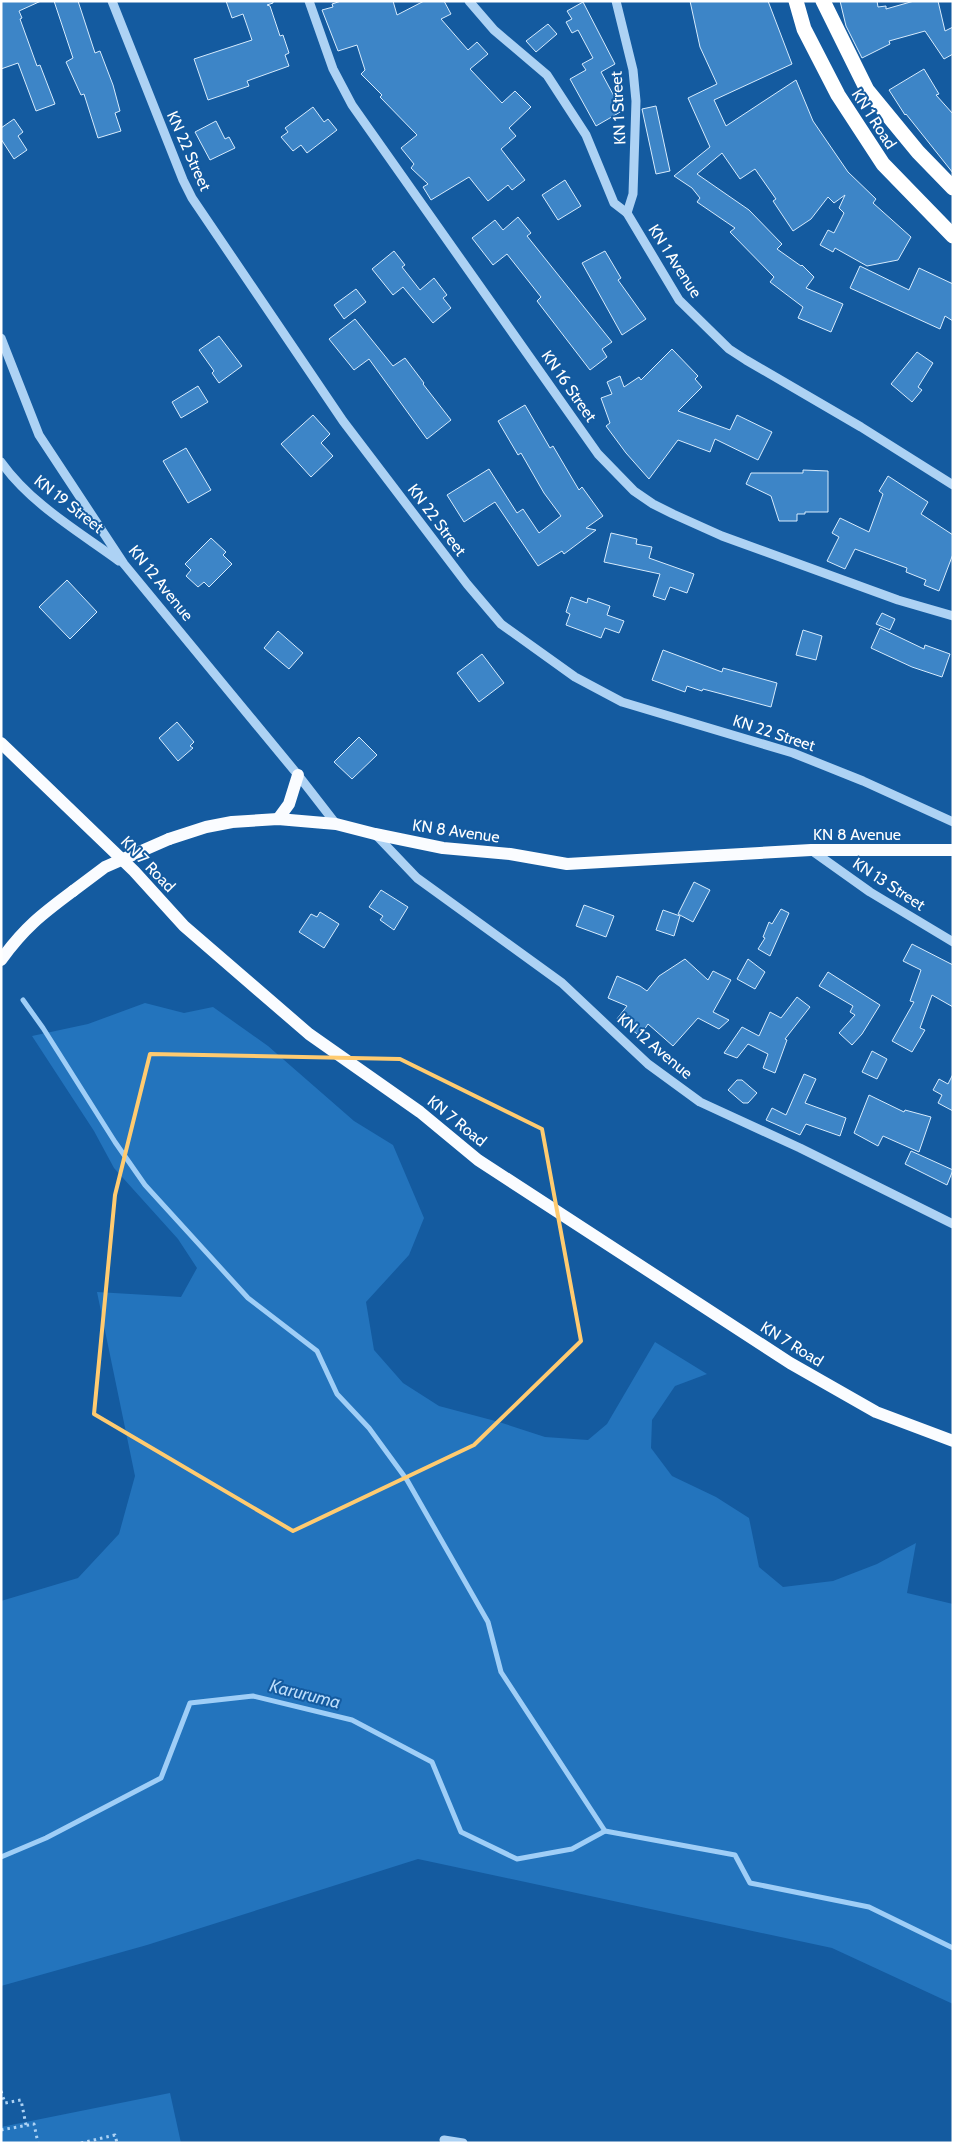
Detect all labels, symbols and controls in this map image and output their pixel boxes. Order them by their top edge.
street label: KN 1 Street [607,70,629,145]
street label: KN 1 Road [848,86,900,152]
street label: KN 22 Street [163,108,215,194]
street label: KN 1 Avenue [644,221,706,301]
street label: KN 16 Street [537,347,601,426]
street label: KN 19 Street [30,471,108,537]
street label: KN 22 Street [404,480,471,560]
street label: KN 12 Avenue [125,541,197,625]
street label: KN 22 Street [730,711,818,755]
street label: KN 8 Avenue [411,815,501,847]
street label: KN 8 Avenue [813,825,901,844]
street label: KN 7 Road [117,832,179,896]
street label: KN 13 Street [849,854,929,915]
street label: KN 12 Avenue [614,1009,696,1083]
street label: KN 7 Road [424,1092,490,1150]
street label: KN 7 Road [757,1317,827,1371]
water label: Karuruma [267,1675,343,1713]

